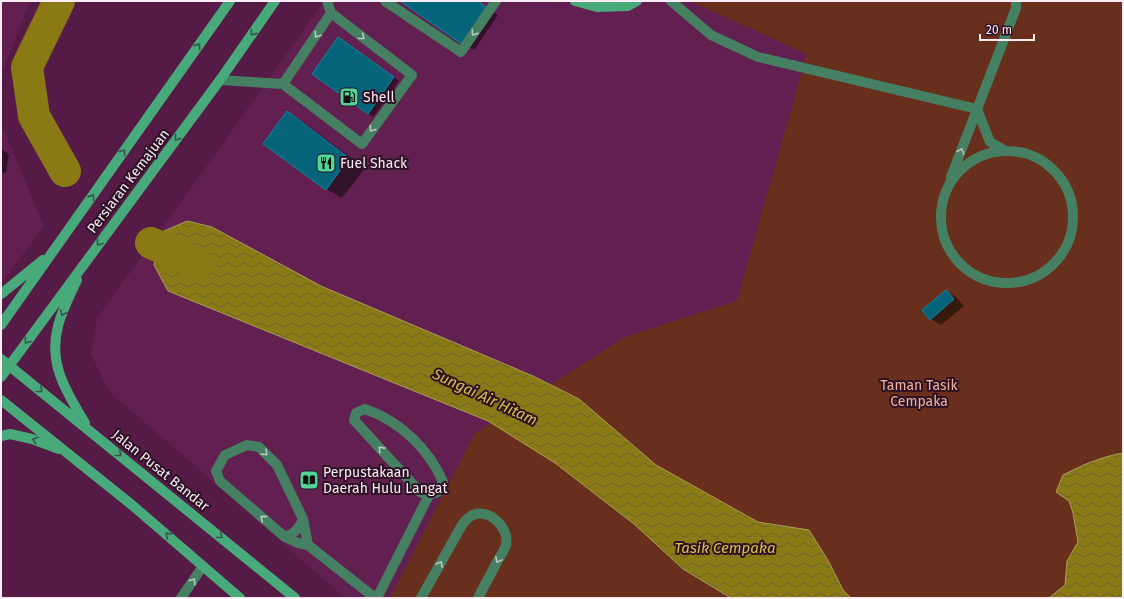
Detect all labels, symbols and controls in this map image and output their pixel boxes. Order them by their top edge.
scale bar [980,16,1034,42]
text: 20 m [986,23,1012,37]
one-way arrow [250,29,258,36]
one-way arrow [471,29,479,36]
one-way arrow [315,30,322,37]
one-way arrow [358,32,365,39]
one-way arrow [193,43,200,50]
fuel station icon: Shell [338,86,360,108]
place label: Shell [363,89,395,106]
one-way arrow [370,125,377,132]
street label: Persiaran Kemajuan [84,126,173,237]
one-way arrow [175,134,182,141]
one-way arrow [956,148,964,155]
one-way arrow [118,149,126,156]
restaurant icon: Fuel Shack [315,152,337,174]
place label: Fuel Shack [340,155,408,172]
one-way arrow [87,194,94,201]
one-way arrow [97,238,104,245]
one-way arrow [59,309,67,316]
one-way arrow [25,336,32,343]
water label: Sungai Air Hitam [429,364,540,429]
park label: Taman Tasik Cempaka [880,377,959,410]
one-way arrow [35,385,42,392]
street label: Jalan Pusat Bandar [109,426,213,515]
one-way arrow [32,437,39,445]
one-way arrow [379,447,386,454]
one-way arrow [260,448,268,456]
one-way arrow [115,450,122,457]
place label: Perpustakaan Daerah Hulu Langat [323,464,448,497]
library icon: Perpustakaan Daerah Hulu Langat [298,469,320,491]
one-way arrow [260,516,268,523]
one-way arrow [215,532,223,539]
one-way arrow [165,533,172,540]
water label: Tasik Cempaka [675,539,775,557]
one-way arrow [495,556,503,563]
one-way arrow [435,561,443,568]
one-way arrow [188,578,195,585]

